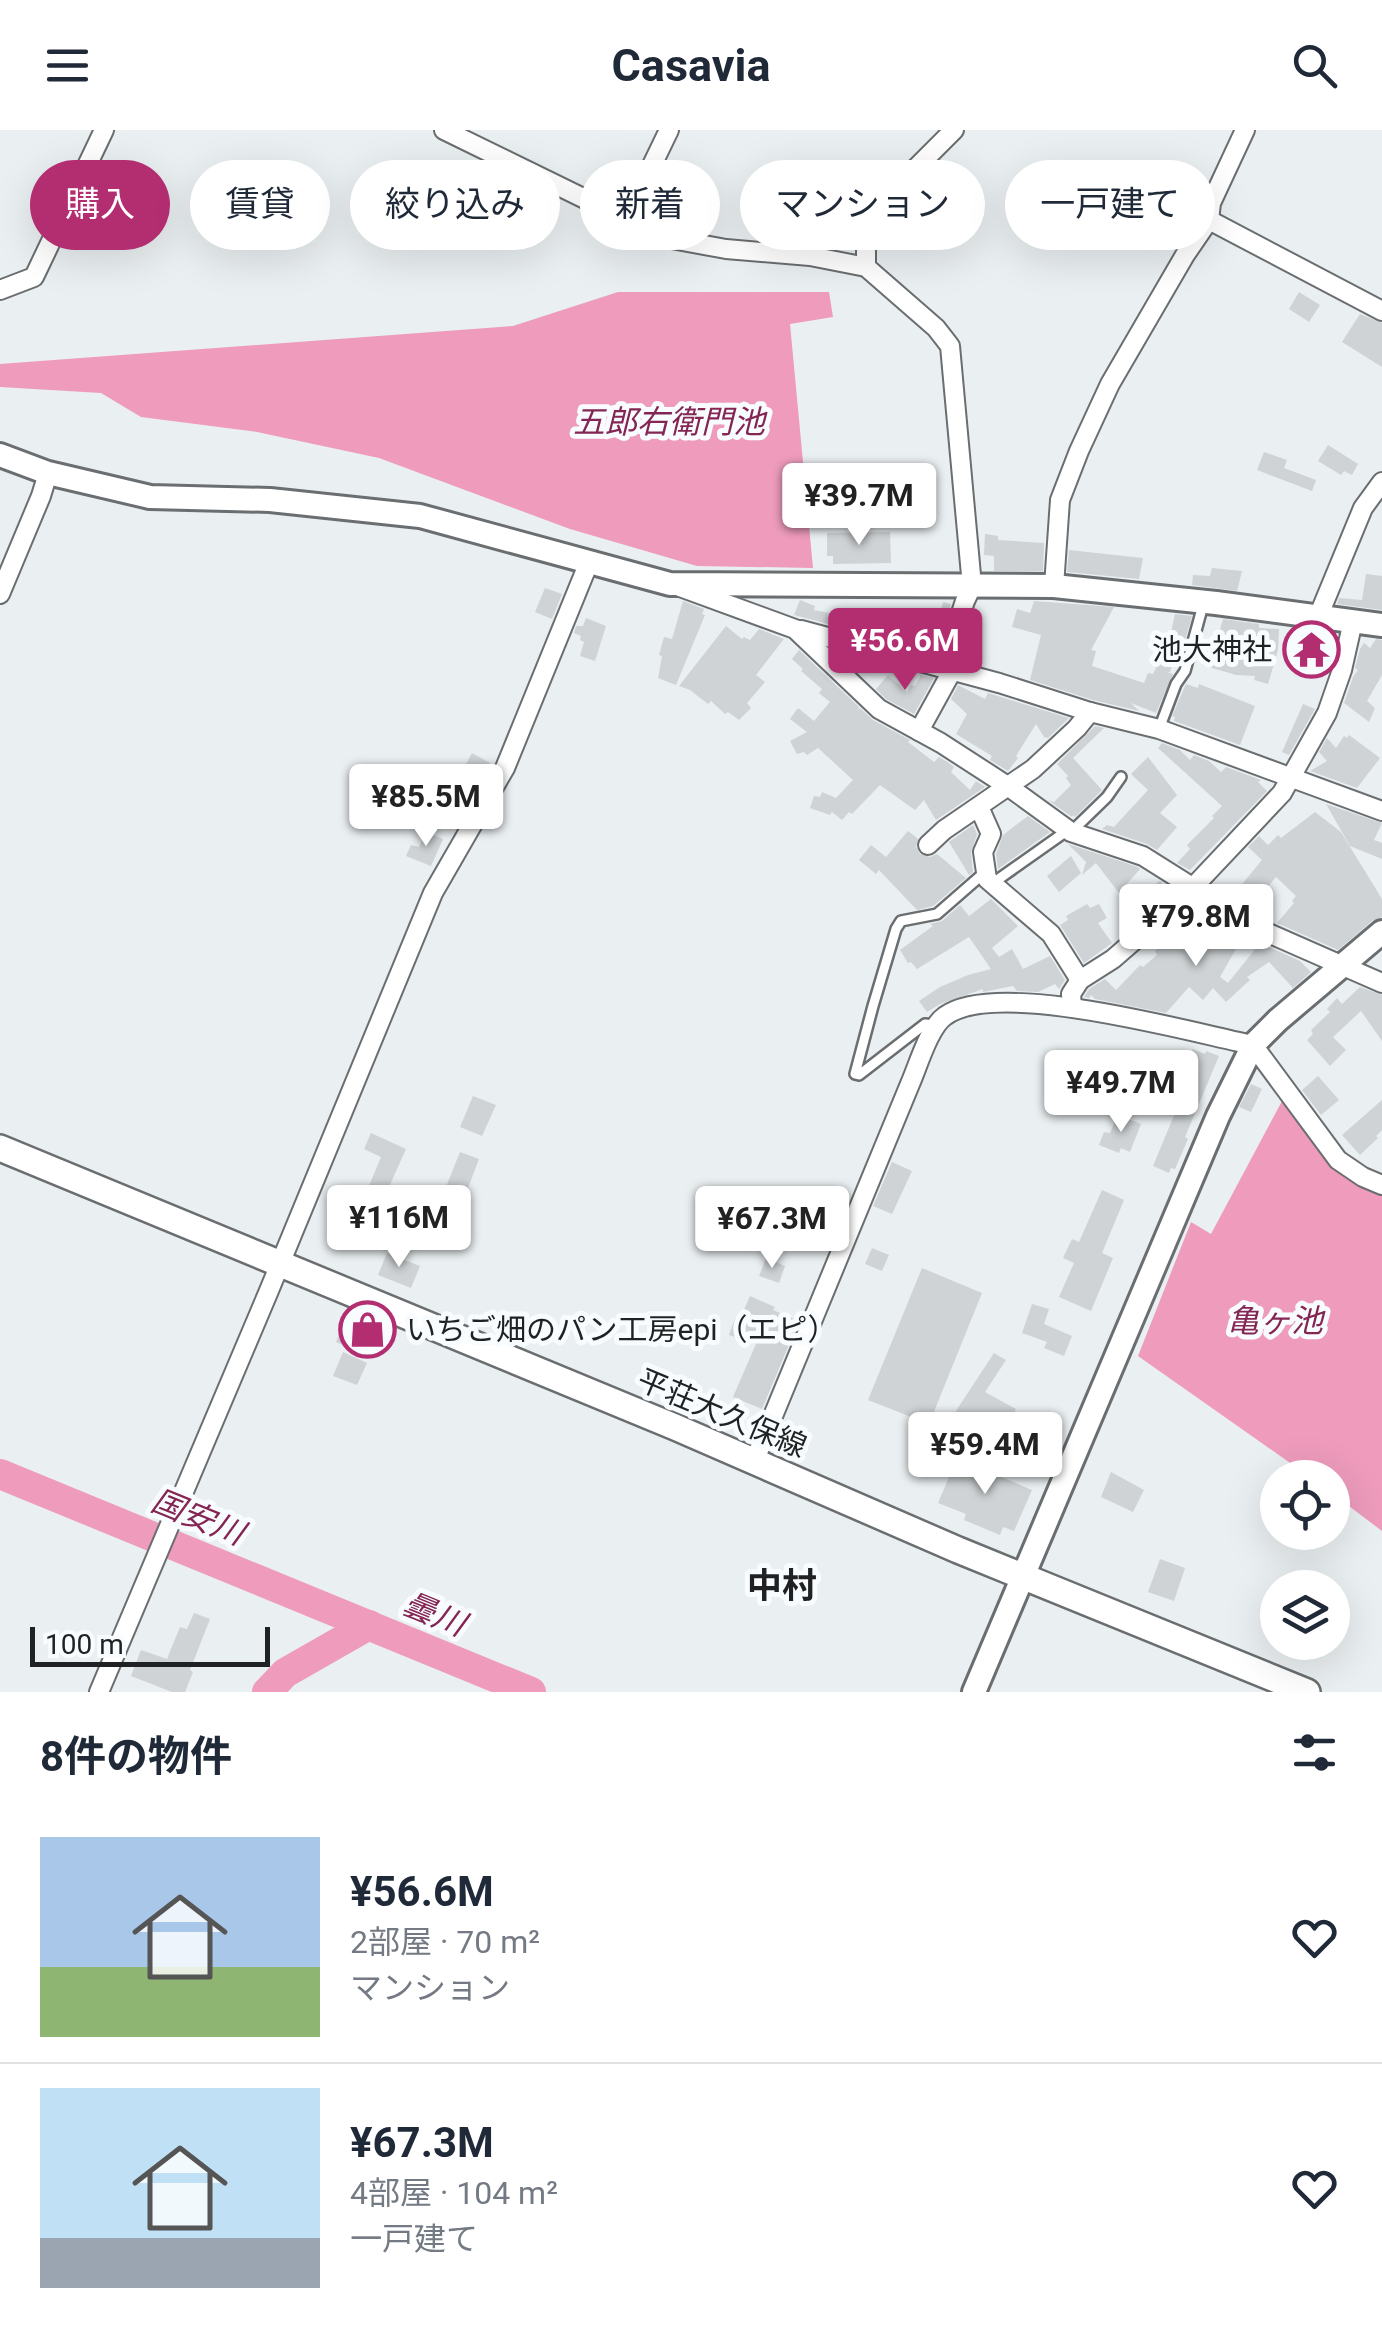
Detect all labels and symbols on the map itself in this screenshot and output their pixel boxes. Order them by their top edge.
water label: 五郎右衛門池 [573,403,768,441]
pin: ¥39.7M [778,463,940,548]
pin: ¥56.6M [824,608,986,693]
temple icon: 池大神社 [1281,619,1341,679]
place label: 池大神社 [1152,632,1272,667]
pin: ¥85.5M [345,764,507,849]
pin: ¥79.8M [1115,884,1277,969]
pin: ¥49.7M [1040,1050,1202,1135]
pin: ¥116M [329,1185,469,1270]
pin: ¥67.3M [691,1186,853,1271]
shop icon: いちご畑のパン工房epi（エピ） [337,1299,397,1359]
water label: 亀ヶ池 [1227,1302,1326,1340]
place label: いちご畑のパン工房epi（エピ） [406,1312,838,1347]
street label: 平荘大久保線 [632,1362,812,1464]
pin: ¥59.4M [904,1412,1066,1497]
water label: 国安川 [146,1481,252,1554]
district label: 中村 [747,1566,817,1607]
water label: 曇川 [397,1584,474,1645]
scale bar [30,1622,270,1666]

